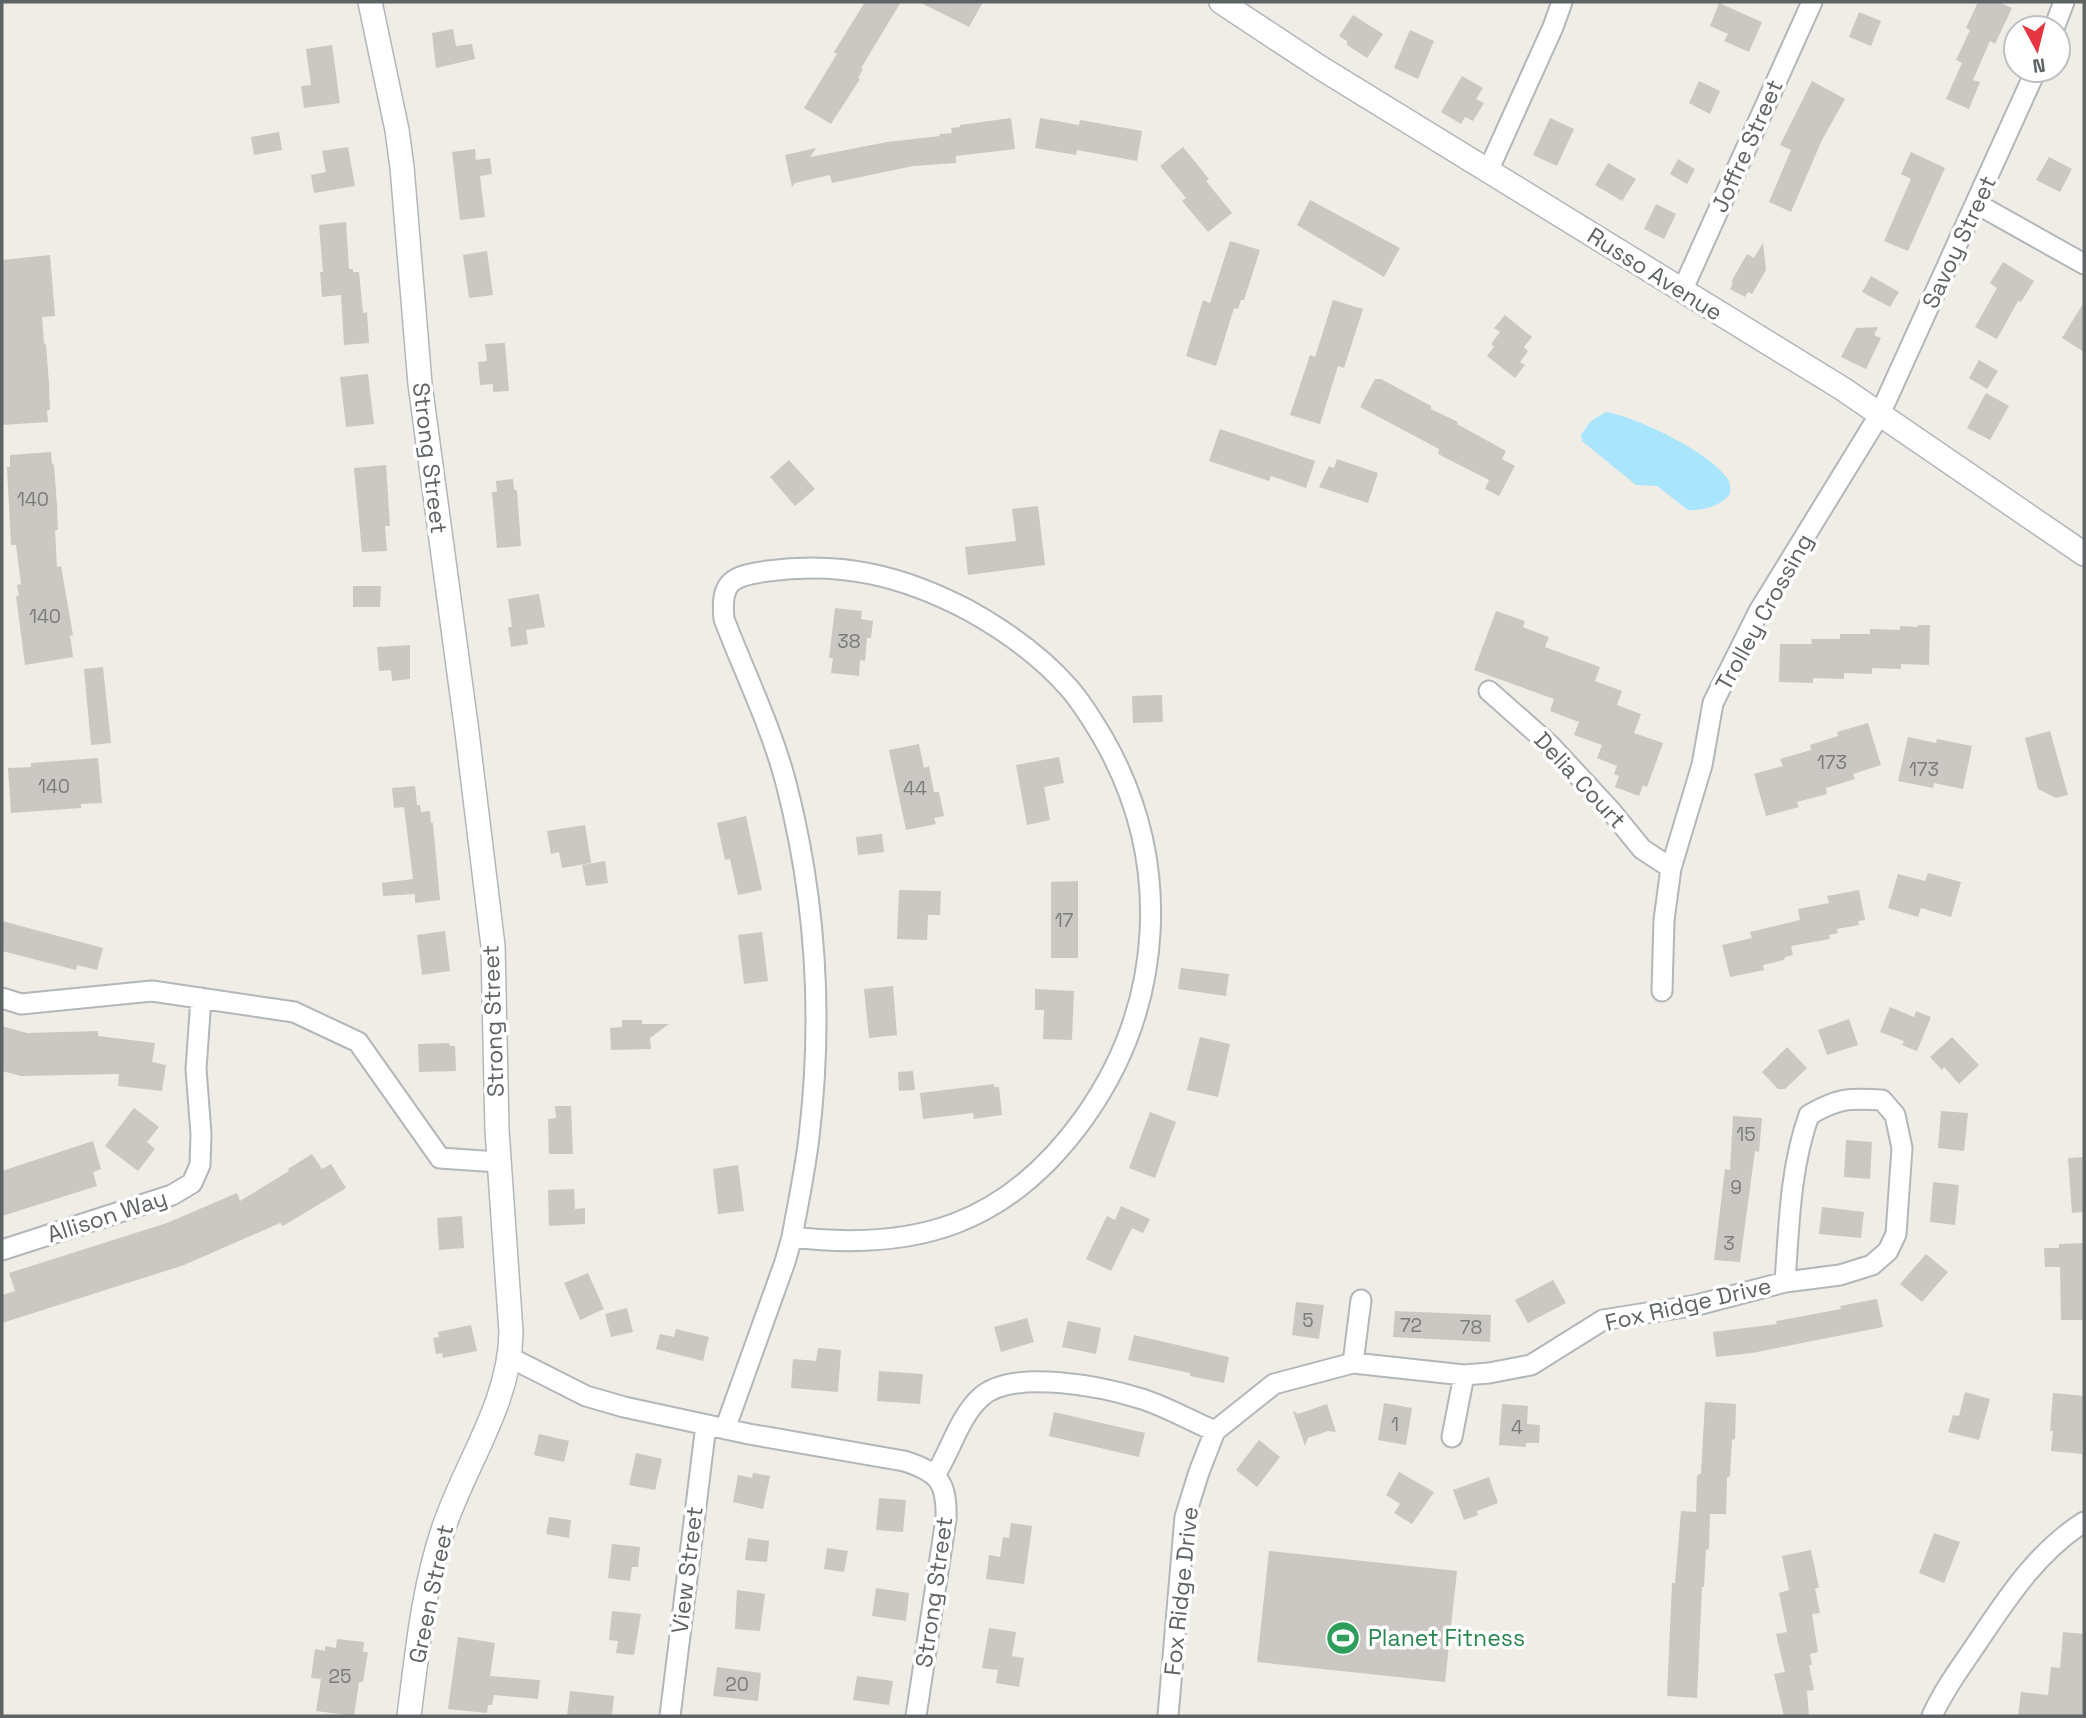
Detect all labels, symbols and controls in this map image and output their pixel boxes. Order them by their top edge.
north arrow [2002,14,2072,84]
text: N [2031,52,2047,79]
street label: Joffre Street [1704,75,1790,217]
street label: Savoy Street [1915,171,2003,313]
street label: Russo Avenue [1582,221,1728,327]
street label: Strong Street [406,381,454,535]
house number: 140 [17,487,49,512]
street label: Trolley Crossing [1708,528,1820,696]
house number: 140 [29,604,61,629]
house number: 38 [837,629,861,654]
street label: Delia Court [1528,725,1632,835]
house number: 173 [1817,750,1847,775]
house number: 173 [1909,757,1939,782]
house number: 140 [38,774,70,799]
house number: 44 [903,776,927,801]
house number: 17 [1055,908,1074,933]
street label: Strong Street [475,944,511,1098]
house number: 15 [1736,1122,1756,1147]
house number: 9 [1730,1175,1742,1200]
street label: Allison Way [43,1183,171,1249]
house number: 3 [1723,1231,1735,1256]
street label: Fox Ridge Drive [1602,1270,1774,1338]
house number: 5 [1302,1308,1314,1333]
house number: 72 [1400,1313,1422,1338]
house number: 78 [1460,1315,1482,1340]
house number: 1 [1391,1412,1399,1437]
house number: 4 [1511,1415,1523,1440]
street label: View Street [664,1505,710,1635]
street label: Fox Ridge Drive [1157,1505,1205,1677]
street label: Strong Street [909,1515,959,1669]
street label: Green Street [402,1522,460,1666]
sports icon: Planet Fitness [1324,1619,1362,1657]
place label: Planet Fitness [1368,1623,1525,1653]
house number: 25 [329,1664,351,1689]
house number: 20 [725,1672,749,1697]

